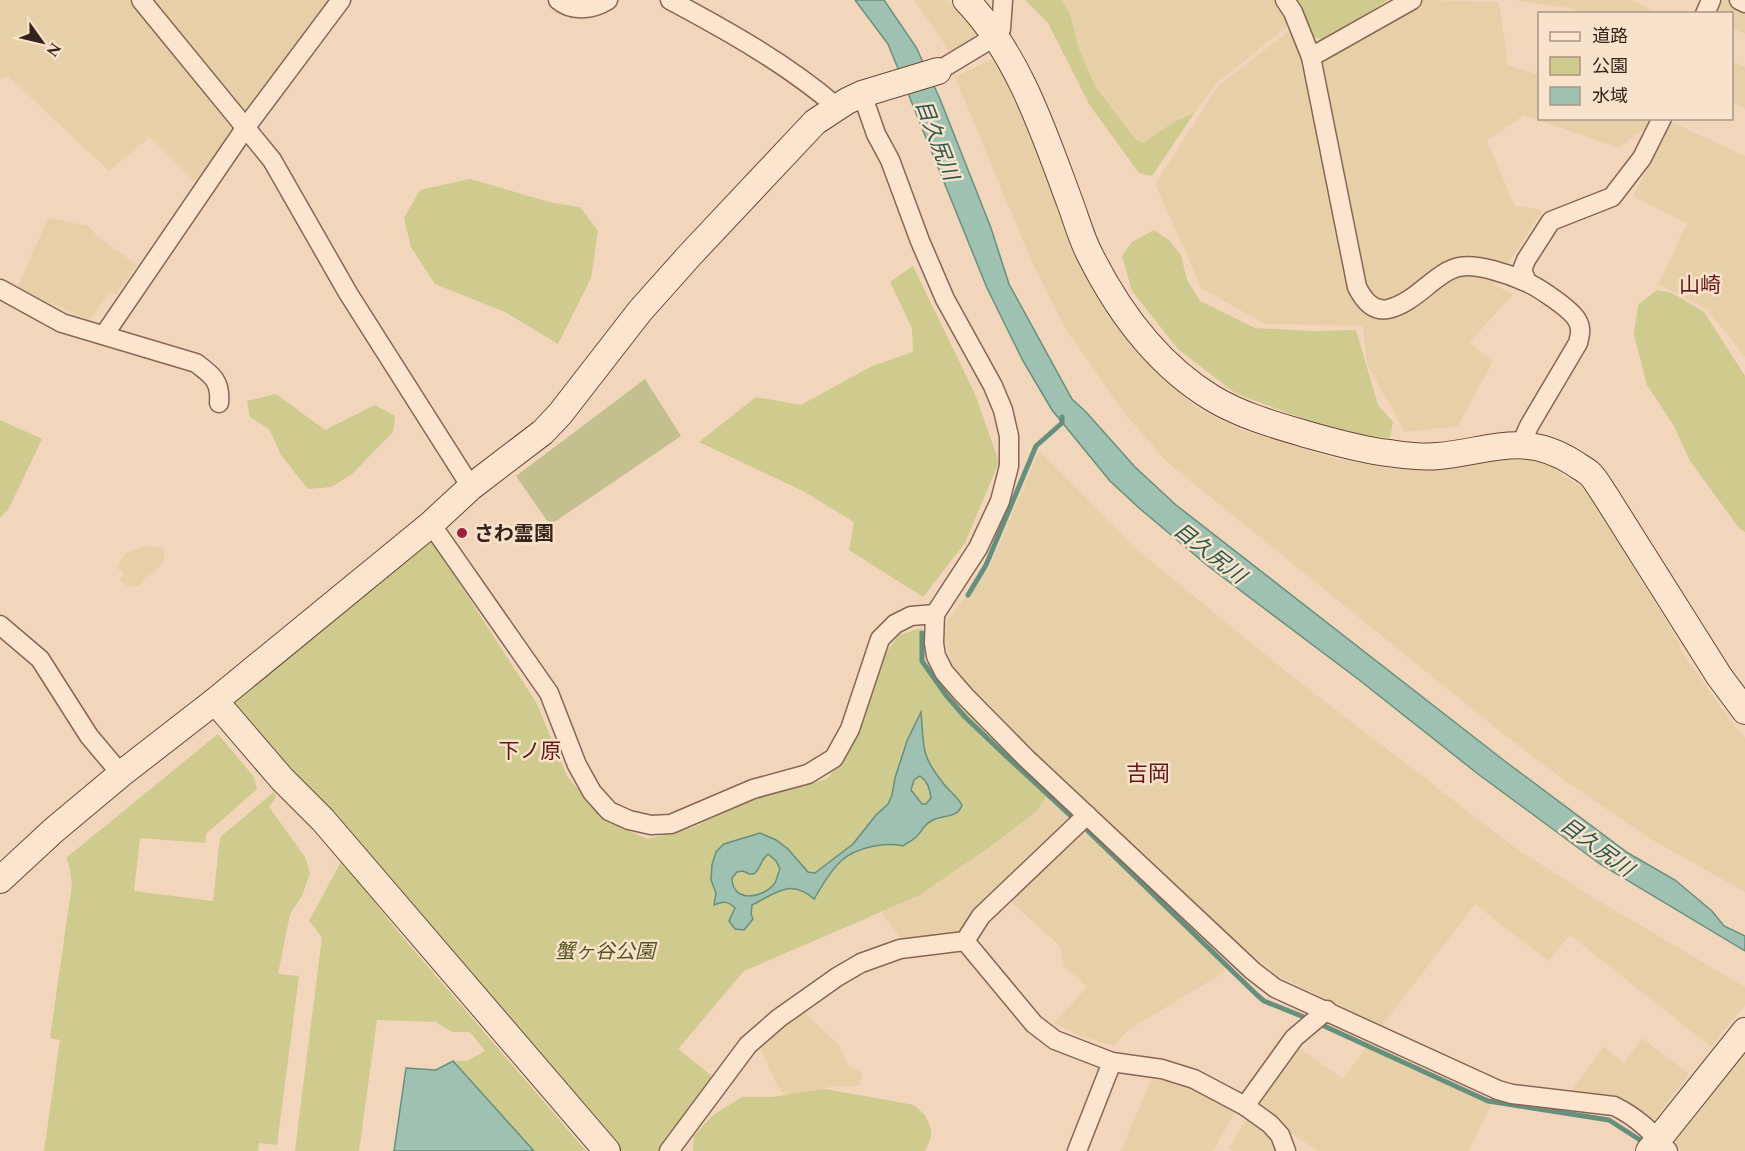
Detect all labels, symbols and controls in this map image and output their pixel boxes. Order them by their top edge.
north arrow [12,12,72,72]
legend [1538,12,1733,120]
text: 道路 [1592,23,1628,50]
text: N [40,38,67,62]
text: 公園 [1592,53,1628,80]
text: 水域 [1592,83,1628,110]
water label: 目久尻川 [906,95,967,187]
district label: 山崎 [1679,270,1721,302]
water label: 目久尻川 [1166,515,1254,593]
place label: さわ霊園 [474,519,554,549]
marker: さわ霊園 [455,526,469,540]
district label: 下ノ原 [499,736,562,768]
district label: 吉岡 [1126,758,1170,791]
water label: 目久尻川 [1553,810,1641,887]
park label: 蟹ヶ谷公園 [555,937,658,967]

